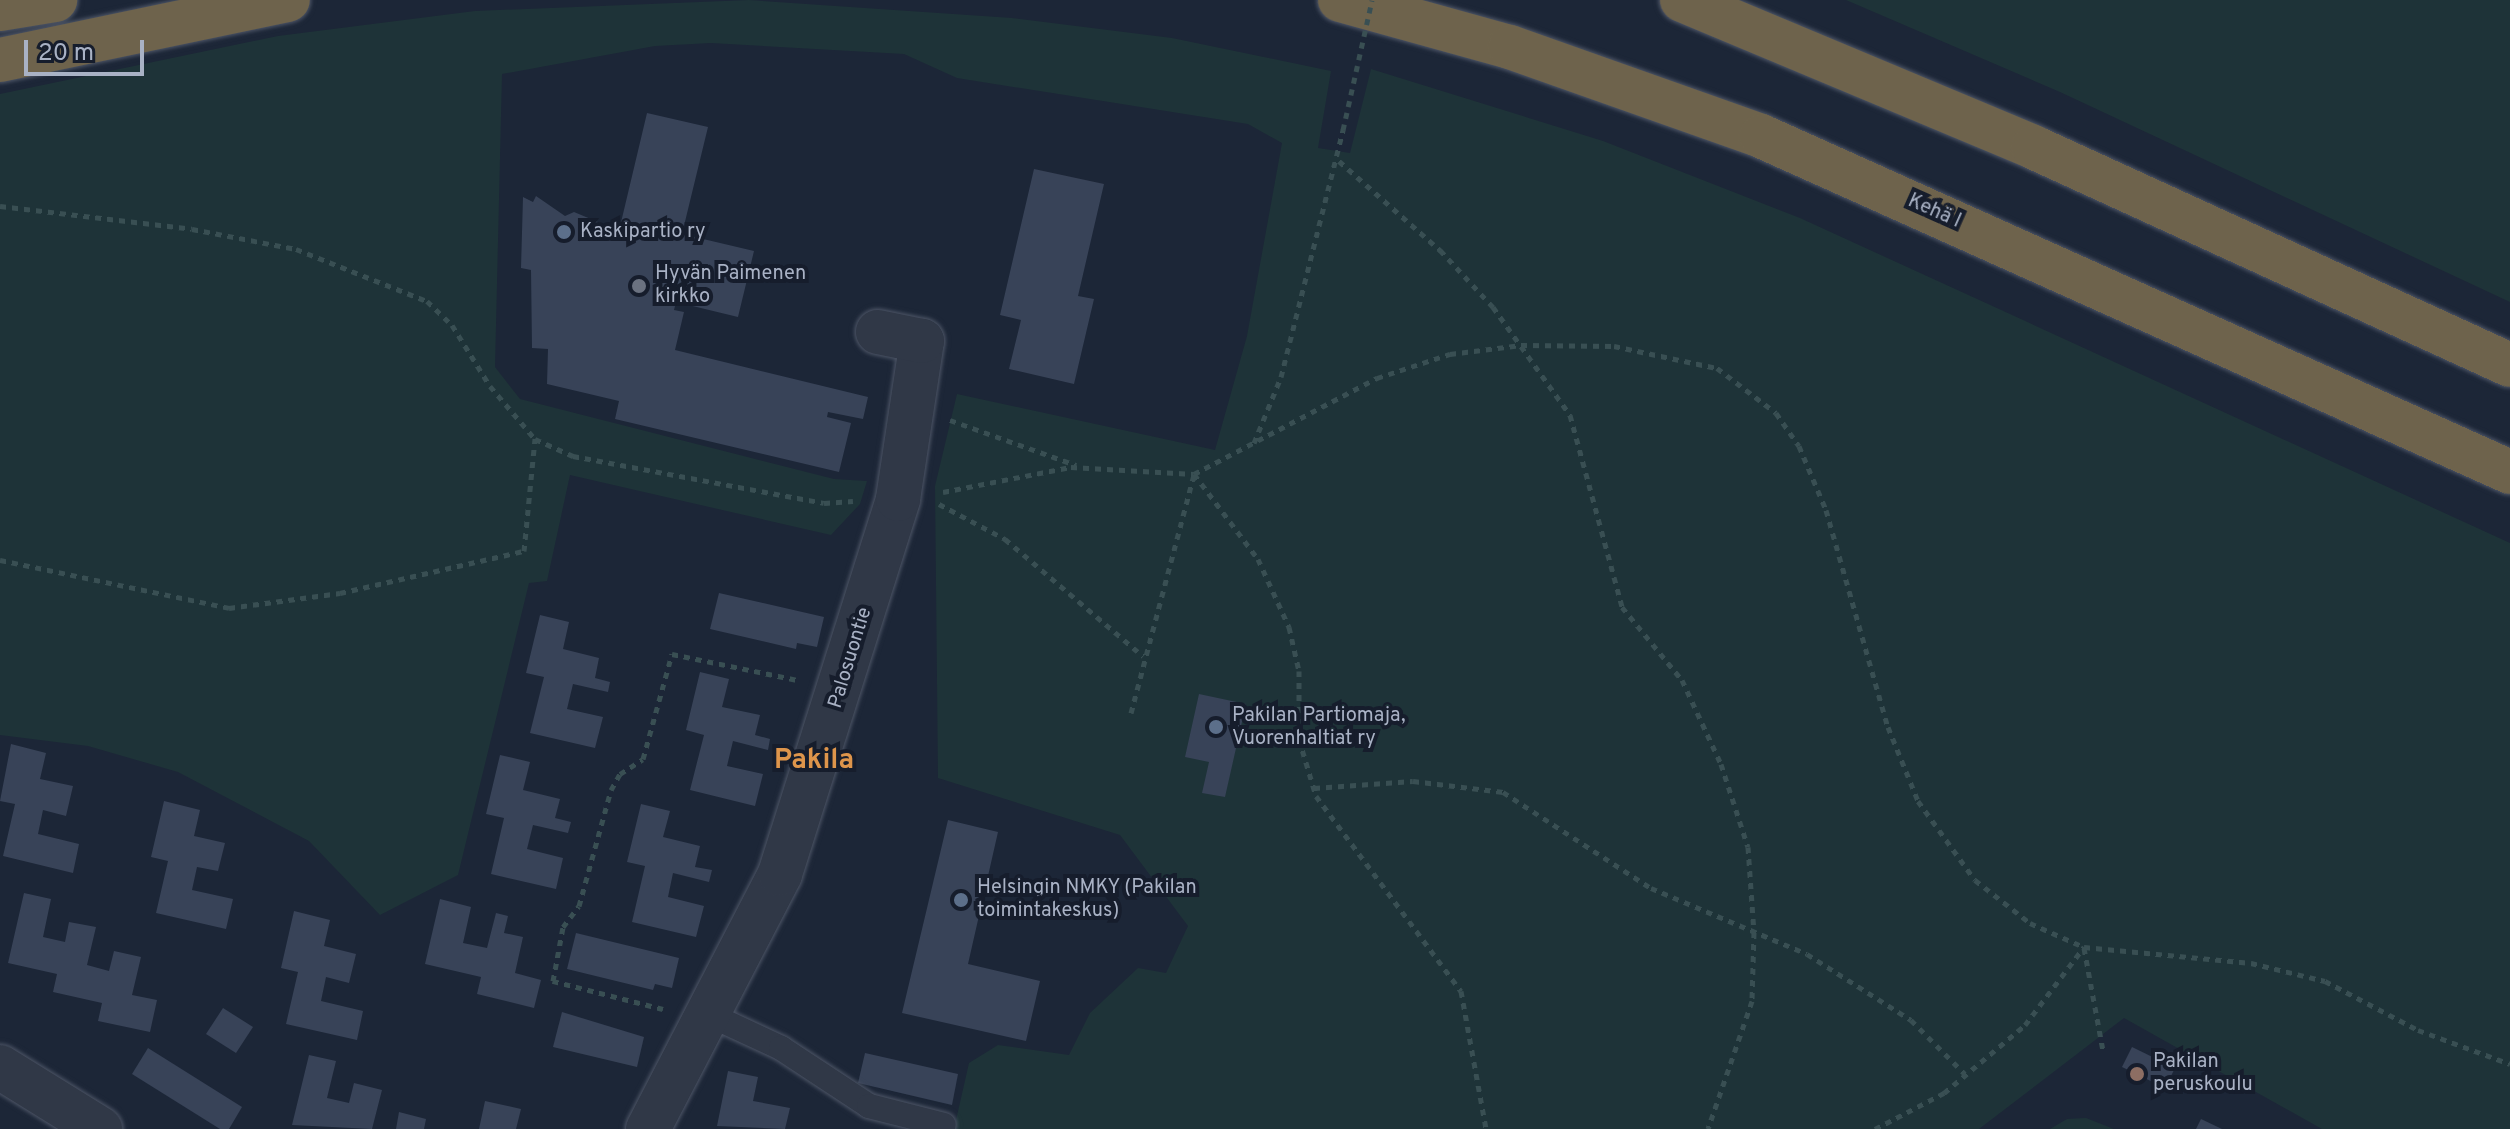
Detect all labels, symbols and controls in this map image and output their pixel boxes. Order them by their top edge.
scale bar [28,24,148,74]
text: 20 m [38,39,94,69]
street label: Kehä I [1904,190,1964,234]
place label: Kaskipartio ry [580,220,706,244]
marker: Kaskipartio ry [555,223,573,241]
place label: Hyvän Paimenen kirkko [655,262,806,309]
marker: Hyvän Paimenen kirkko [630,277,648,295]
street label: Palosuontie [824,605,878,711]
place label: Pakilan Partiomaja, Vuorenhaltiat ry [1232,704,1405,751]
marker: Pakilan Partiomaja, Vuorenhaltiat ry [1207,718,1225,736]
district label: Pakila [774,744,854,778]
place label: Helsingin NMKY (Pakilan toimintakeskus) [977,876,1198,923]
marker: Helsingin NMKY (Pakilan toimintakeskus) [952,891,970,909]
place label: Pakilan peruskoulu [2153,1050,2253,1097]
marker: Pakilan peruskoulu [2128,1065,2146,1083]

